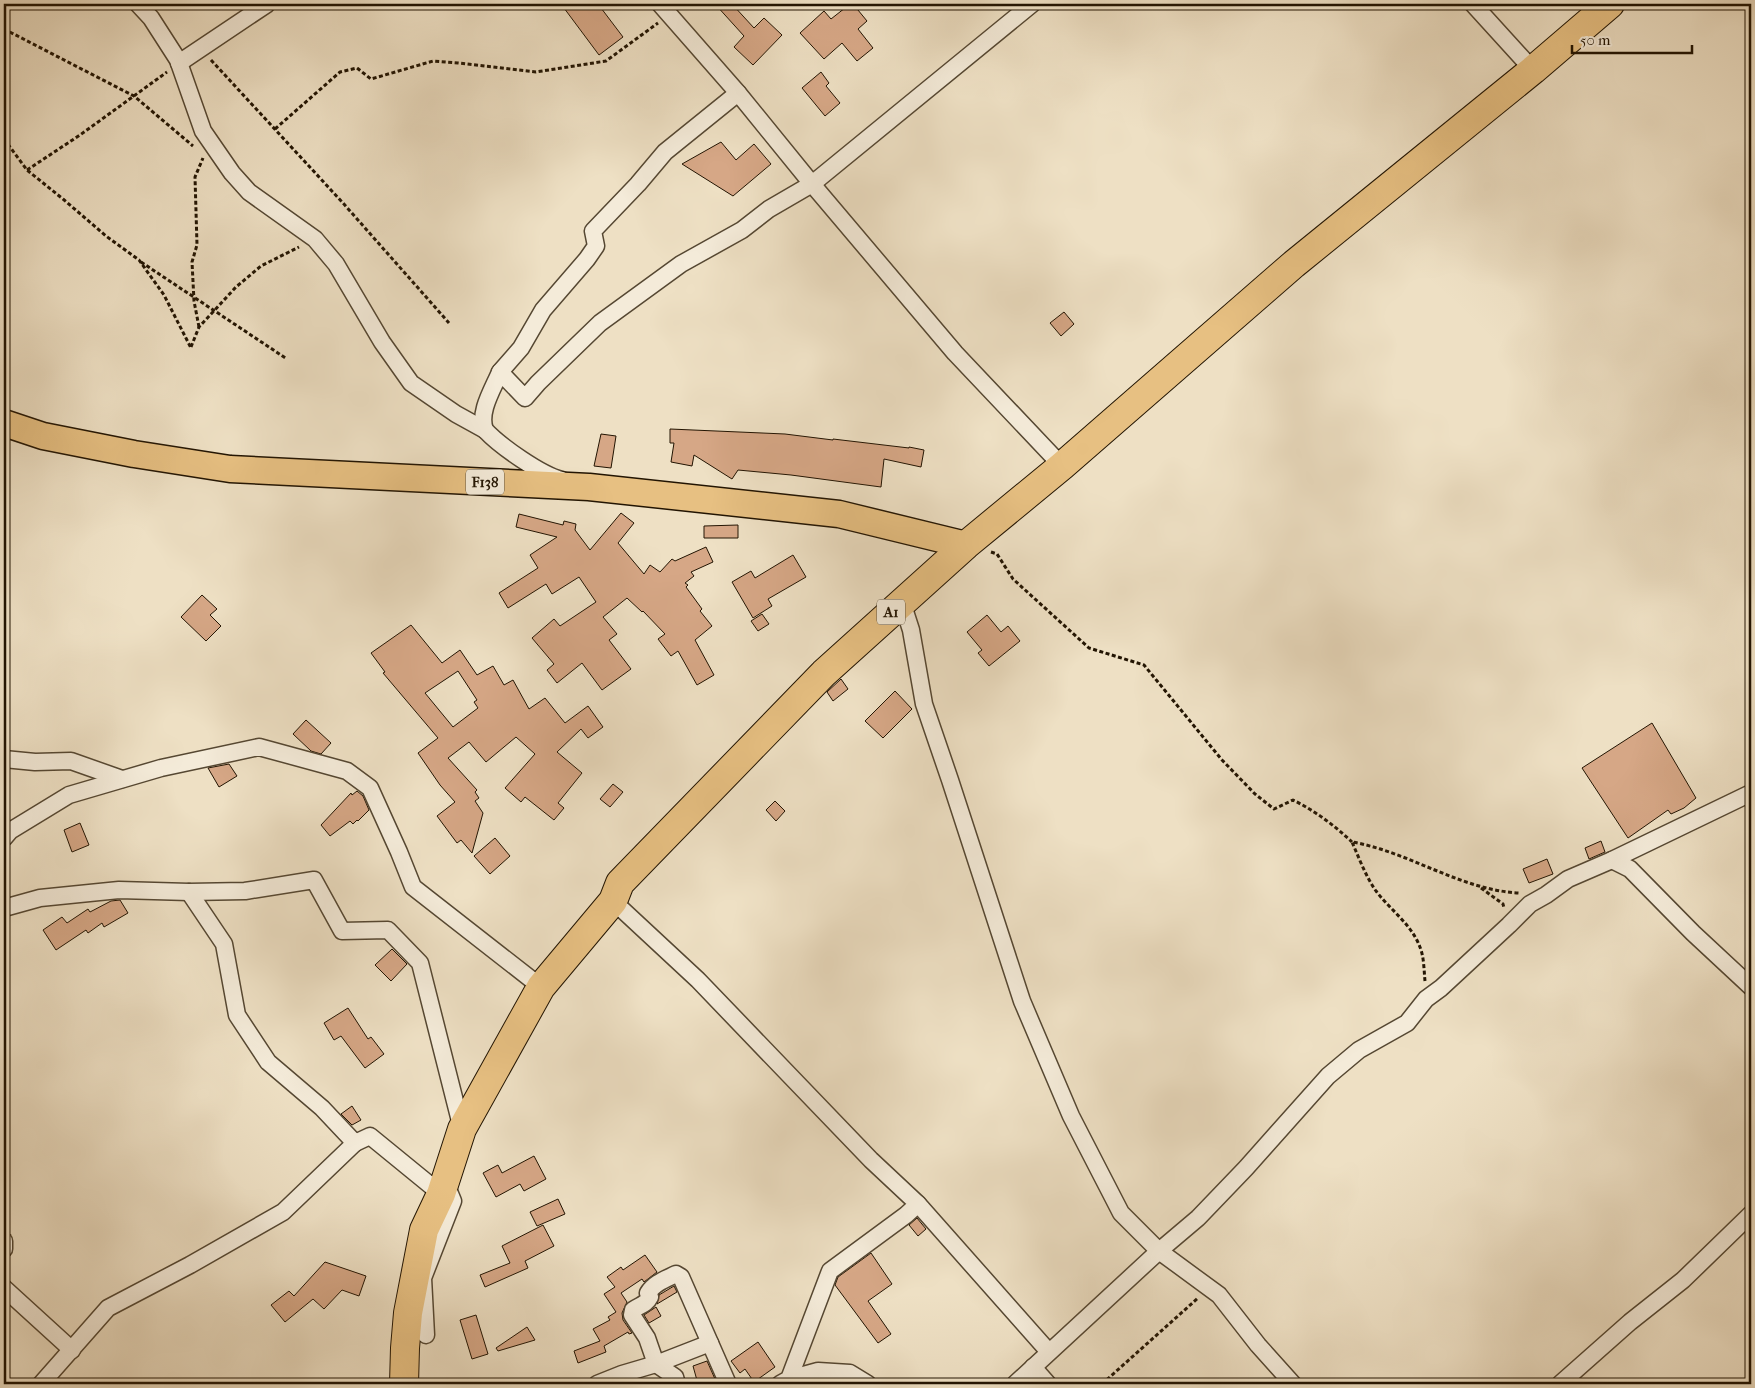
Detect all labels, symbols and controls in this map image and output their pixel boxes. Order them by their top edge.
scale bar [1572,22,1692,54]
text: 50 m [1580,31,1611,49]
road number: F138 [466,470,504,494]
road number: A1 [877,600,905,624]

